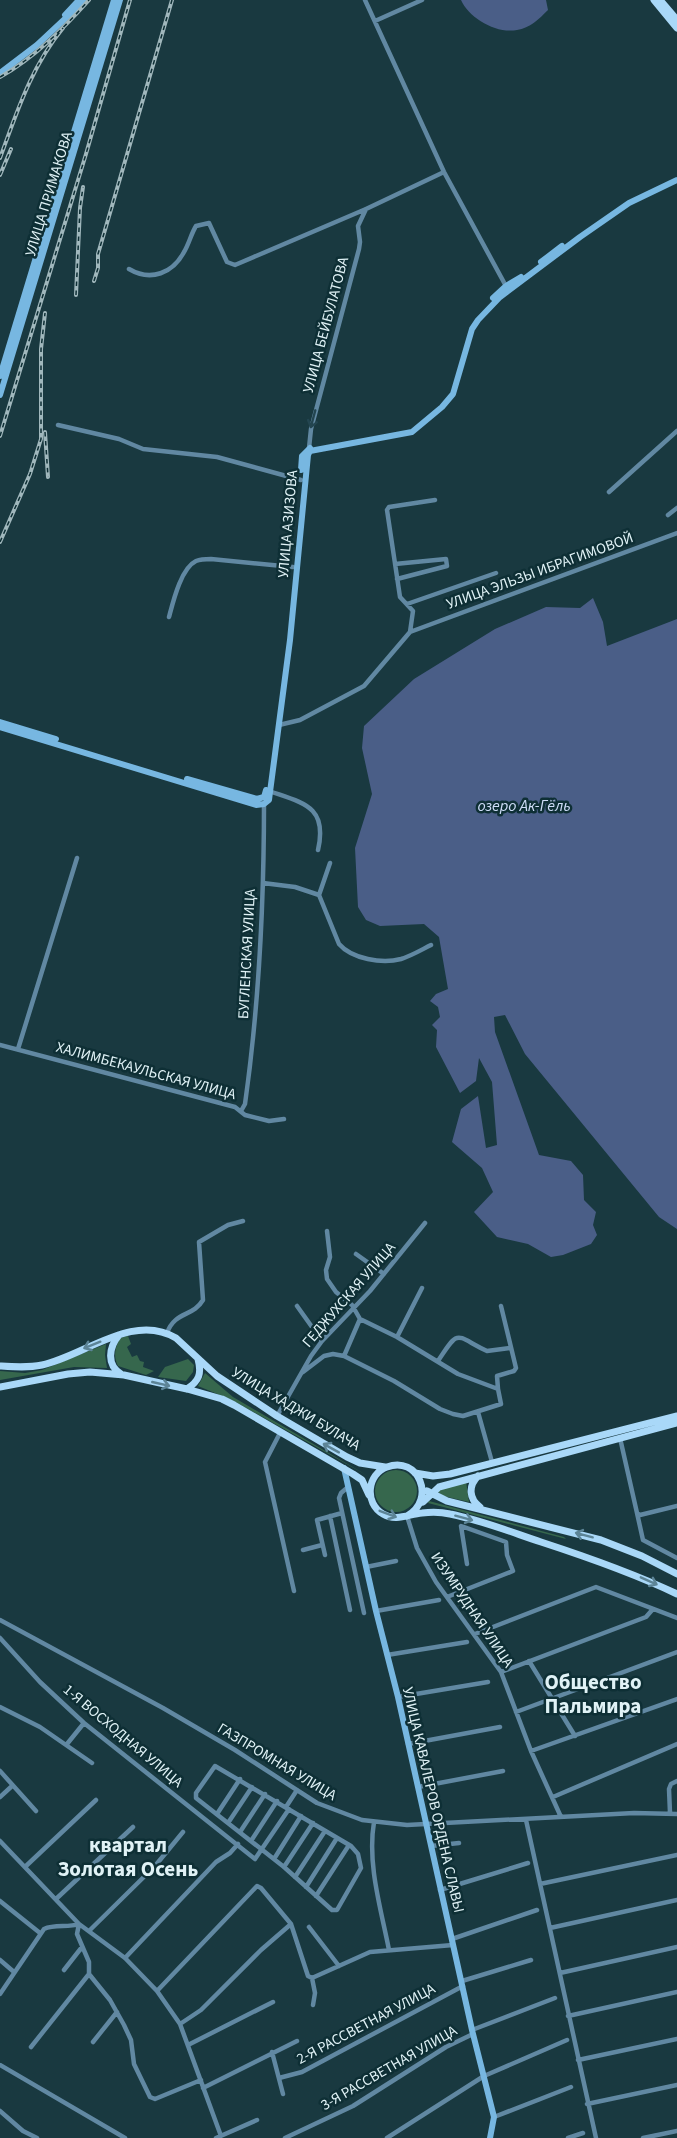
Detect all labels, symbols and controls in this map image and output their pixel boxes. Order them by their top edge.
street label: УЛИЦА ПРИМАКОВА [20,128,78,259]
street label: УЛИЦА БЕЙБУЛАТОВА [298,254,354,395]
one-way arrow [307,409,319,428]
street label: УЛИЦА АЗИЗОВА [273,468,303,579]
street label: УЛИЦА ЭЛЬЗЫ ИБРАГИМОВОЙ [444,527,636,615]
water label: озеро Ак-Гёль [477,795,571,817]
street label: БУГЛЕНСКАЯ УЛИЦА [233,888,261,1020]
street label: ХАЛИМБЕКАУЛЬСКАЯ УЛИЦА [54,1037,239,1105]
street label: ГЕДЖУХСКАЯ УЛИЦА [297,1237,401,1352]
one-way arrow [83,1340,102,1351]
street label: УЛИЦА ХАДЖИ БУЛАЧА [228,1362,365,1456]
one-way arrow [151,1378,170,1390]
one-way arrow [323,1442,340,1454]
one-way arrow [378,1509,396,1520]
one-way arrow [454,1513,473,1524]
one-way arrow [575,1529,594,1541]
street label: ИЗУМРУДНАЯ УЛИЦА [426,1548,519,1672]
one-way arrow [639,1576,657,1587]
district label: Общество Пальмира [544,1667,642,1721]
street label: 1-Я ВОСХОДНАЯ УЛИЦА [58,1679,188,1793]
street label: УЛИЦА КАВАЛЕРОВ ОРДЕНА СЛАВЫ [397,1685,469,1915]
street label: ГАЗПРОМНАЯ УЛИЦА [213,1718,341,1806]
district label: квартал Золотая Осень [58,1830,198,1884]
street label: 2-Я РАССВЕТНАЯ УЛИЦА [293,1978,440,2069]
street label: 3-Я РАССВЕТНАЯ УЛИЦА [317,2020,462,2116]

